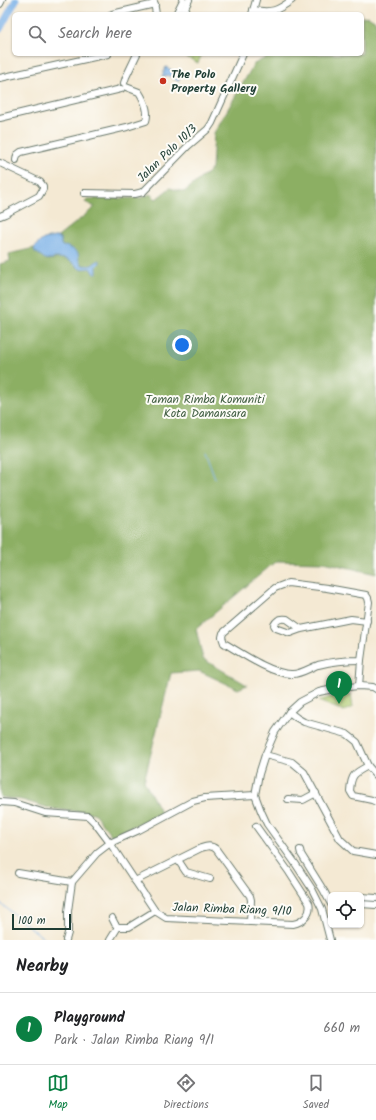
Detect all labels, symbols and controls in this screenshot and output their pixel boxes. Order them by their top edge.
search box [12,12,364,56]
text: Search here [58,22,132,46]
icon: search [26,23,48,45]
place label: The Polo Property Gallery [171,65,257,98]
marker: The Polo Property Gallery [158,76,168,86]
street label: Jalan Polo 10/3 [133,120,202,187]
your location [172,335,192,355]
park label: Taman Rimba Komuniti Kota Damansara [145,390,266,423]
pin: 1 [326,671,352,704]
map controls [328,892,364,928]
button: locate [328,892,364,928]
street label: Jalan Rimba Riang 9/10 [172,898,292,921]
scale bar [12,912,71,931]
text: 100 m [18,912,46,930]
text: Nearby [16,953,68,980]
text: Playground [54,1006,125,1030]
text: 1 [27,1018,31,1039]
text: 660 m [323,1018,360,1039]
text: Park · Jalan Rimba Riang 9/1 [54,1030,214,1051]
tab: Map [47,1072,69,1114]
tab: Directions [163,1072,209,1114]
tab: Saved [303,1072,329,1114]

